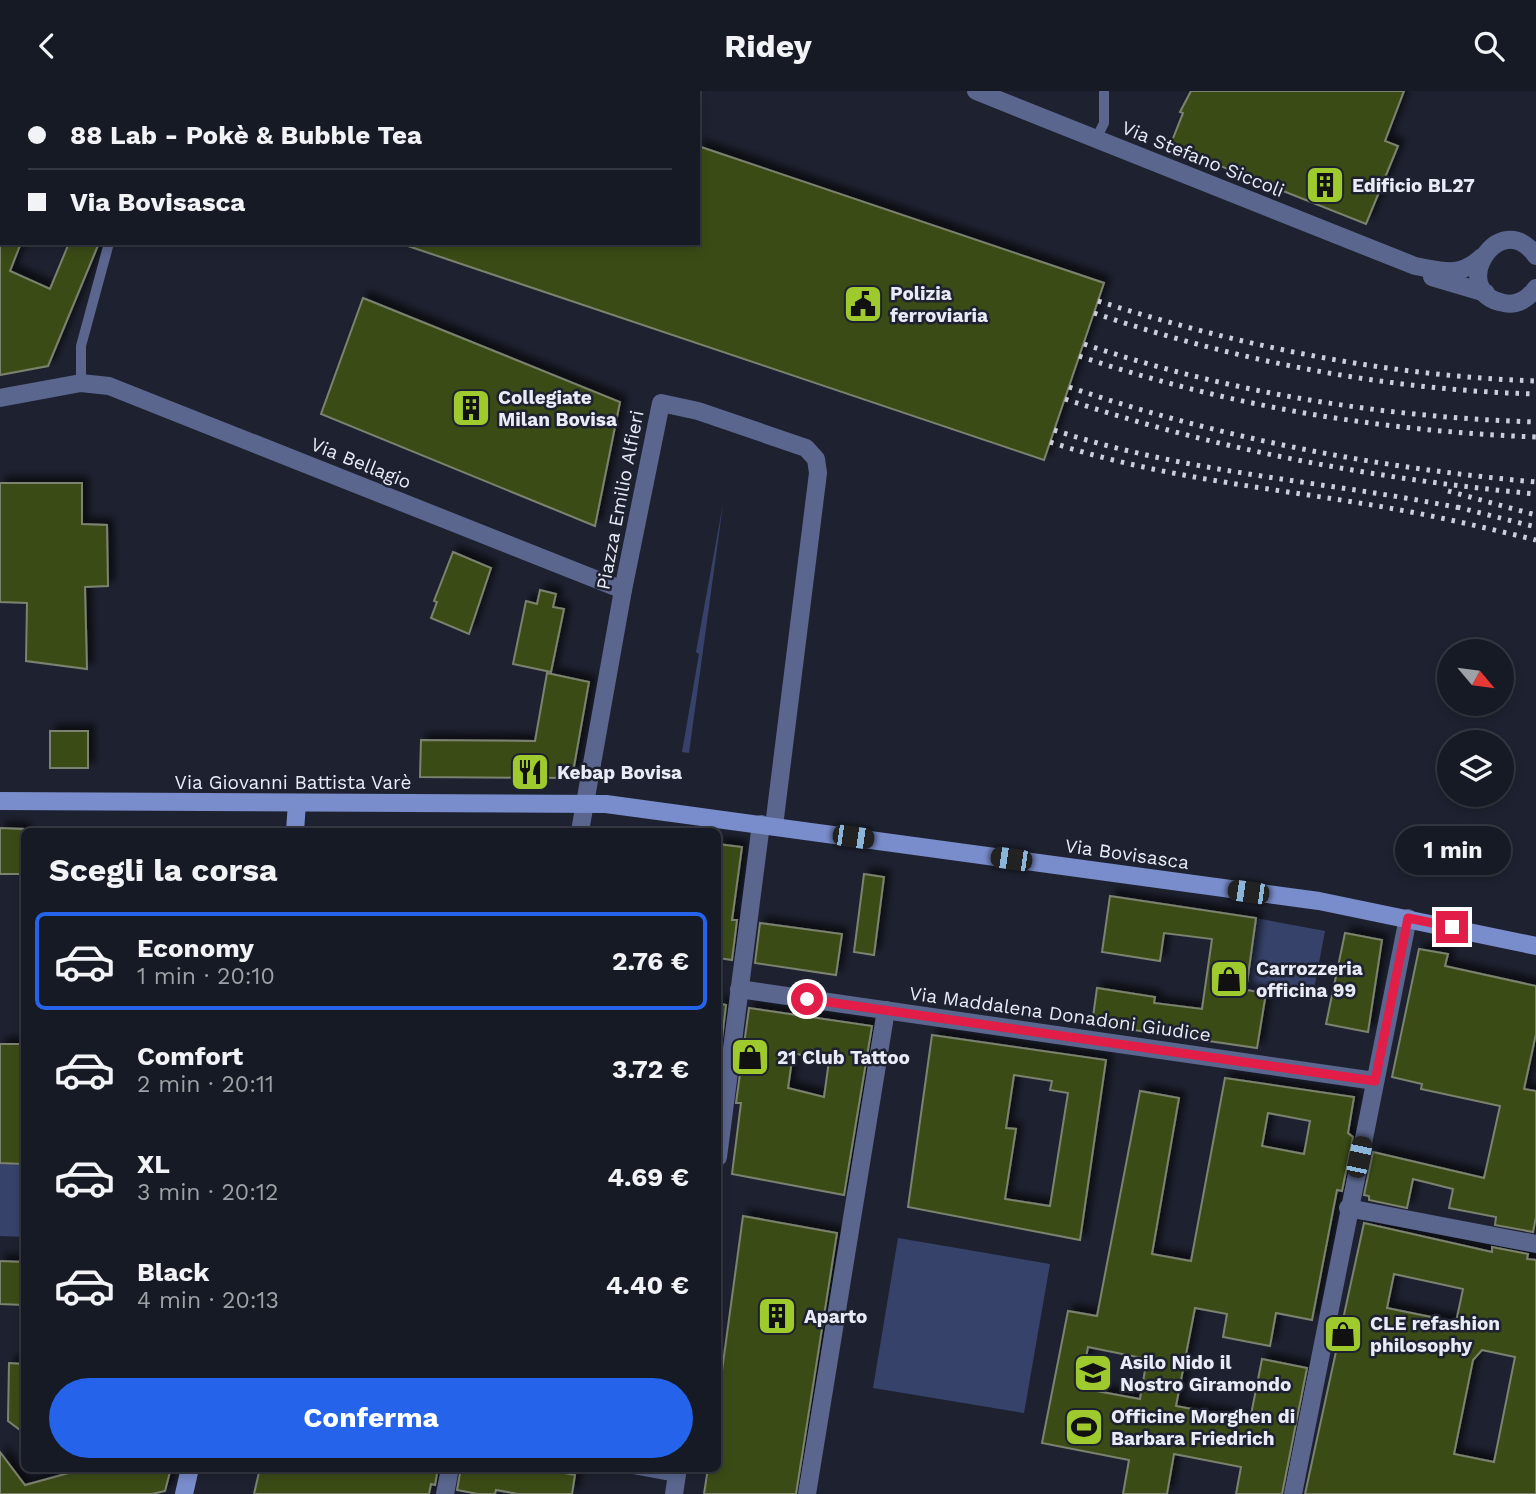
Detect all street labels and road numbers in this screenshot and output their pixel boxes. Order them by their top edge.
street label: Via Stefano Siccoli [1118,116,1288,202]
street label: Piazza Emilio Alfieri [591,408,649,592]
street label: Via Bellagio [307,432,415,494]
street label: Via Giovanni Battista Varè [175,771,411,794]
street label: Via Bovisasca [1063,834,1191,874]
street label: Via Maddalena Donadoni Giudice [908,981,1212,1047]

